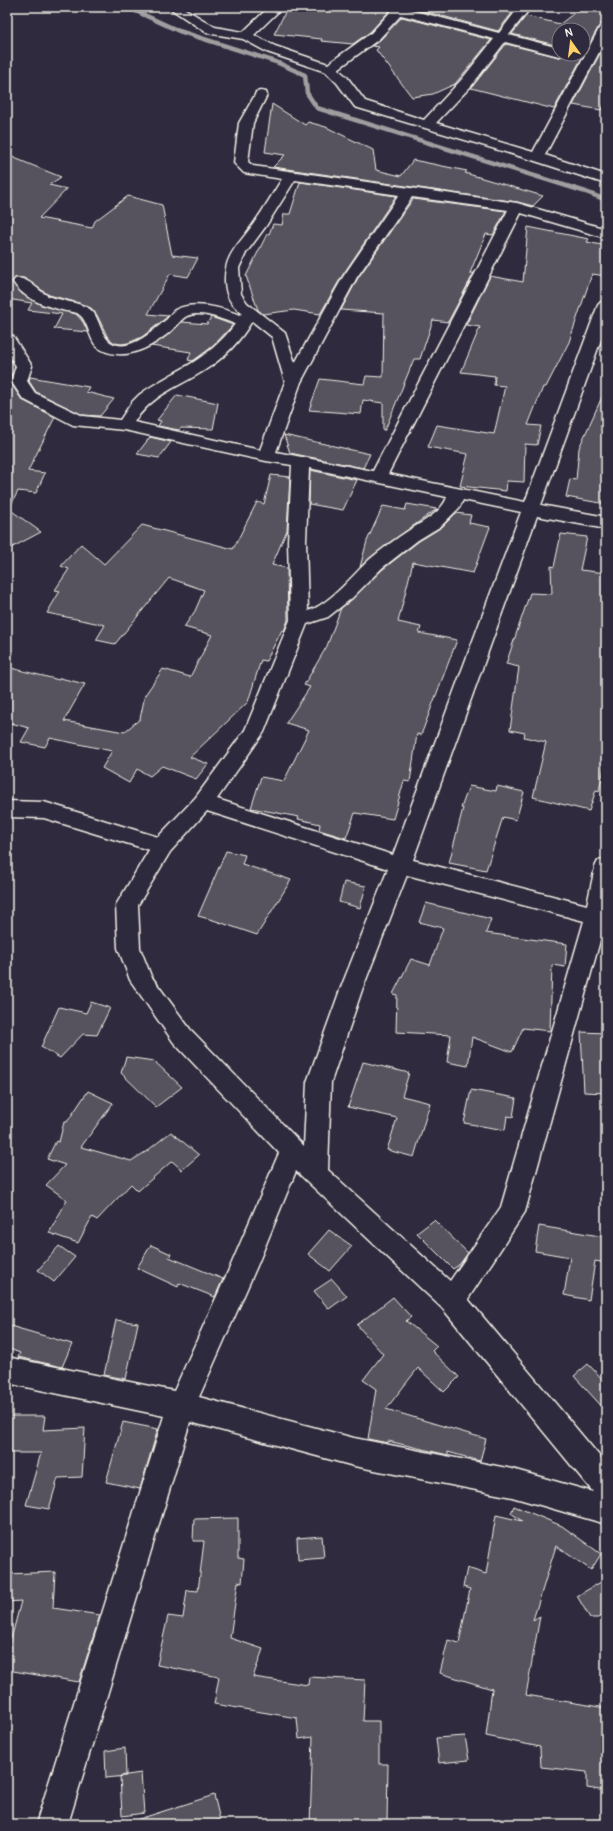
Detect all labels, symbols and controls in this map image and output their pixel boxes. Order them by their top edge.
north arrow [551,22,591,62]
text: N [564,25,574,40]

